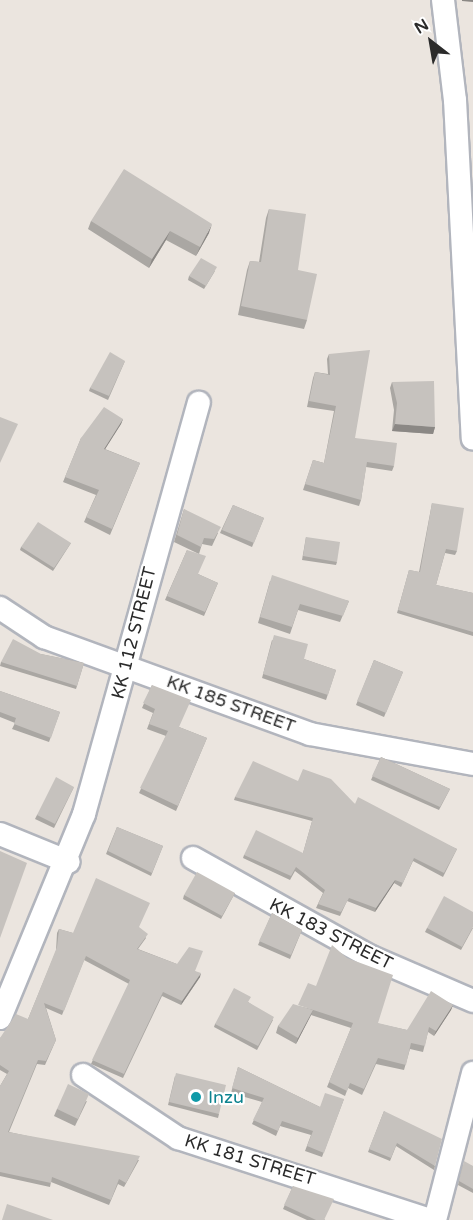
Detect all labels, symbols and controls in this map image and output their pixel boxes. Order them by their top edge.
north arrow [401,12,461,72]
text: N [411,15,432,38]
street label: KK 112 STREET [107,565,161,701]
street label: KK 185 STREET [164,671,298,737]
street label: KK 183 STREET [266,894,396,974]
place label: Inzu [208,1086,244,1108]
marker: Inzu [189,1090,203,1104]
street label: KK 181 STREET [182,1130,318,1190]

